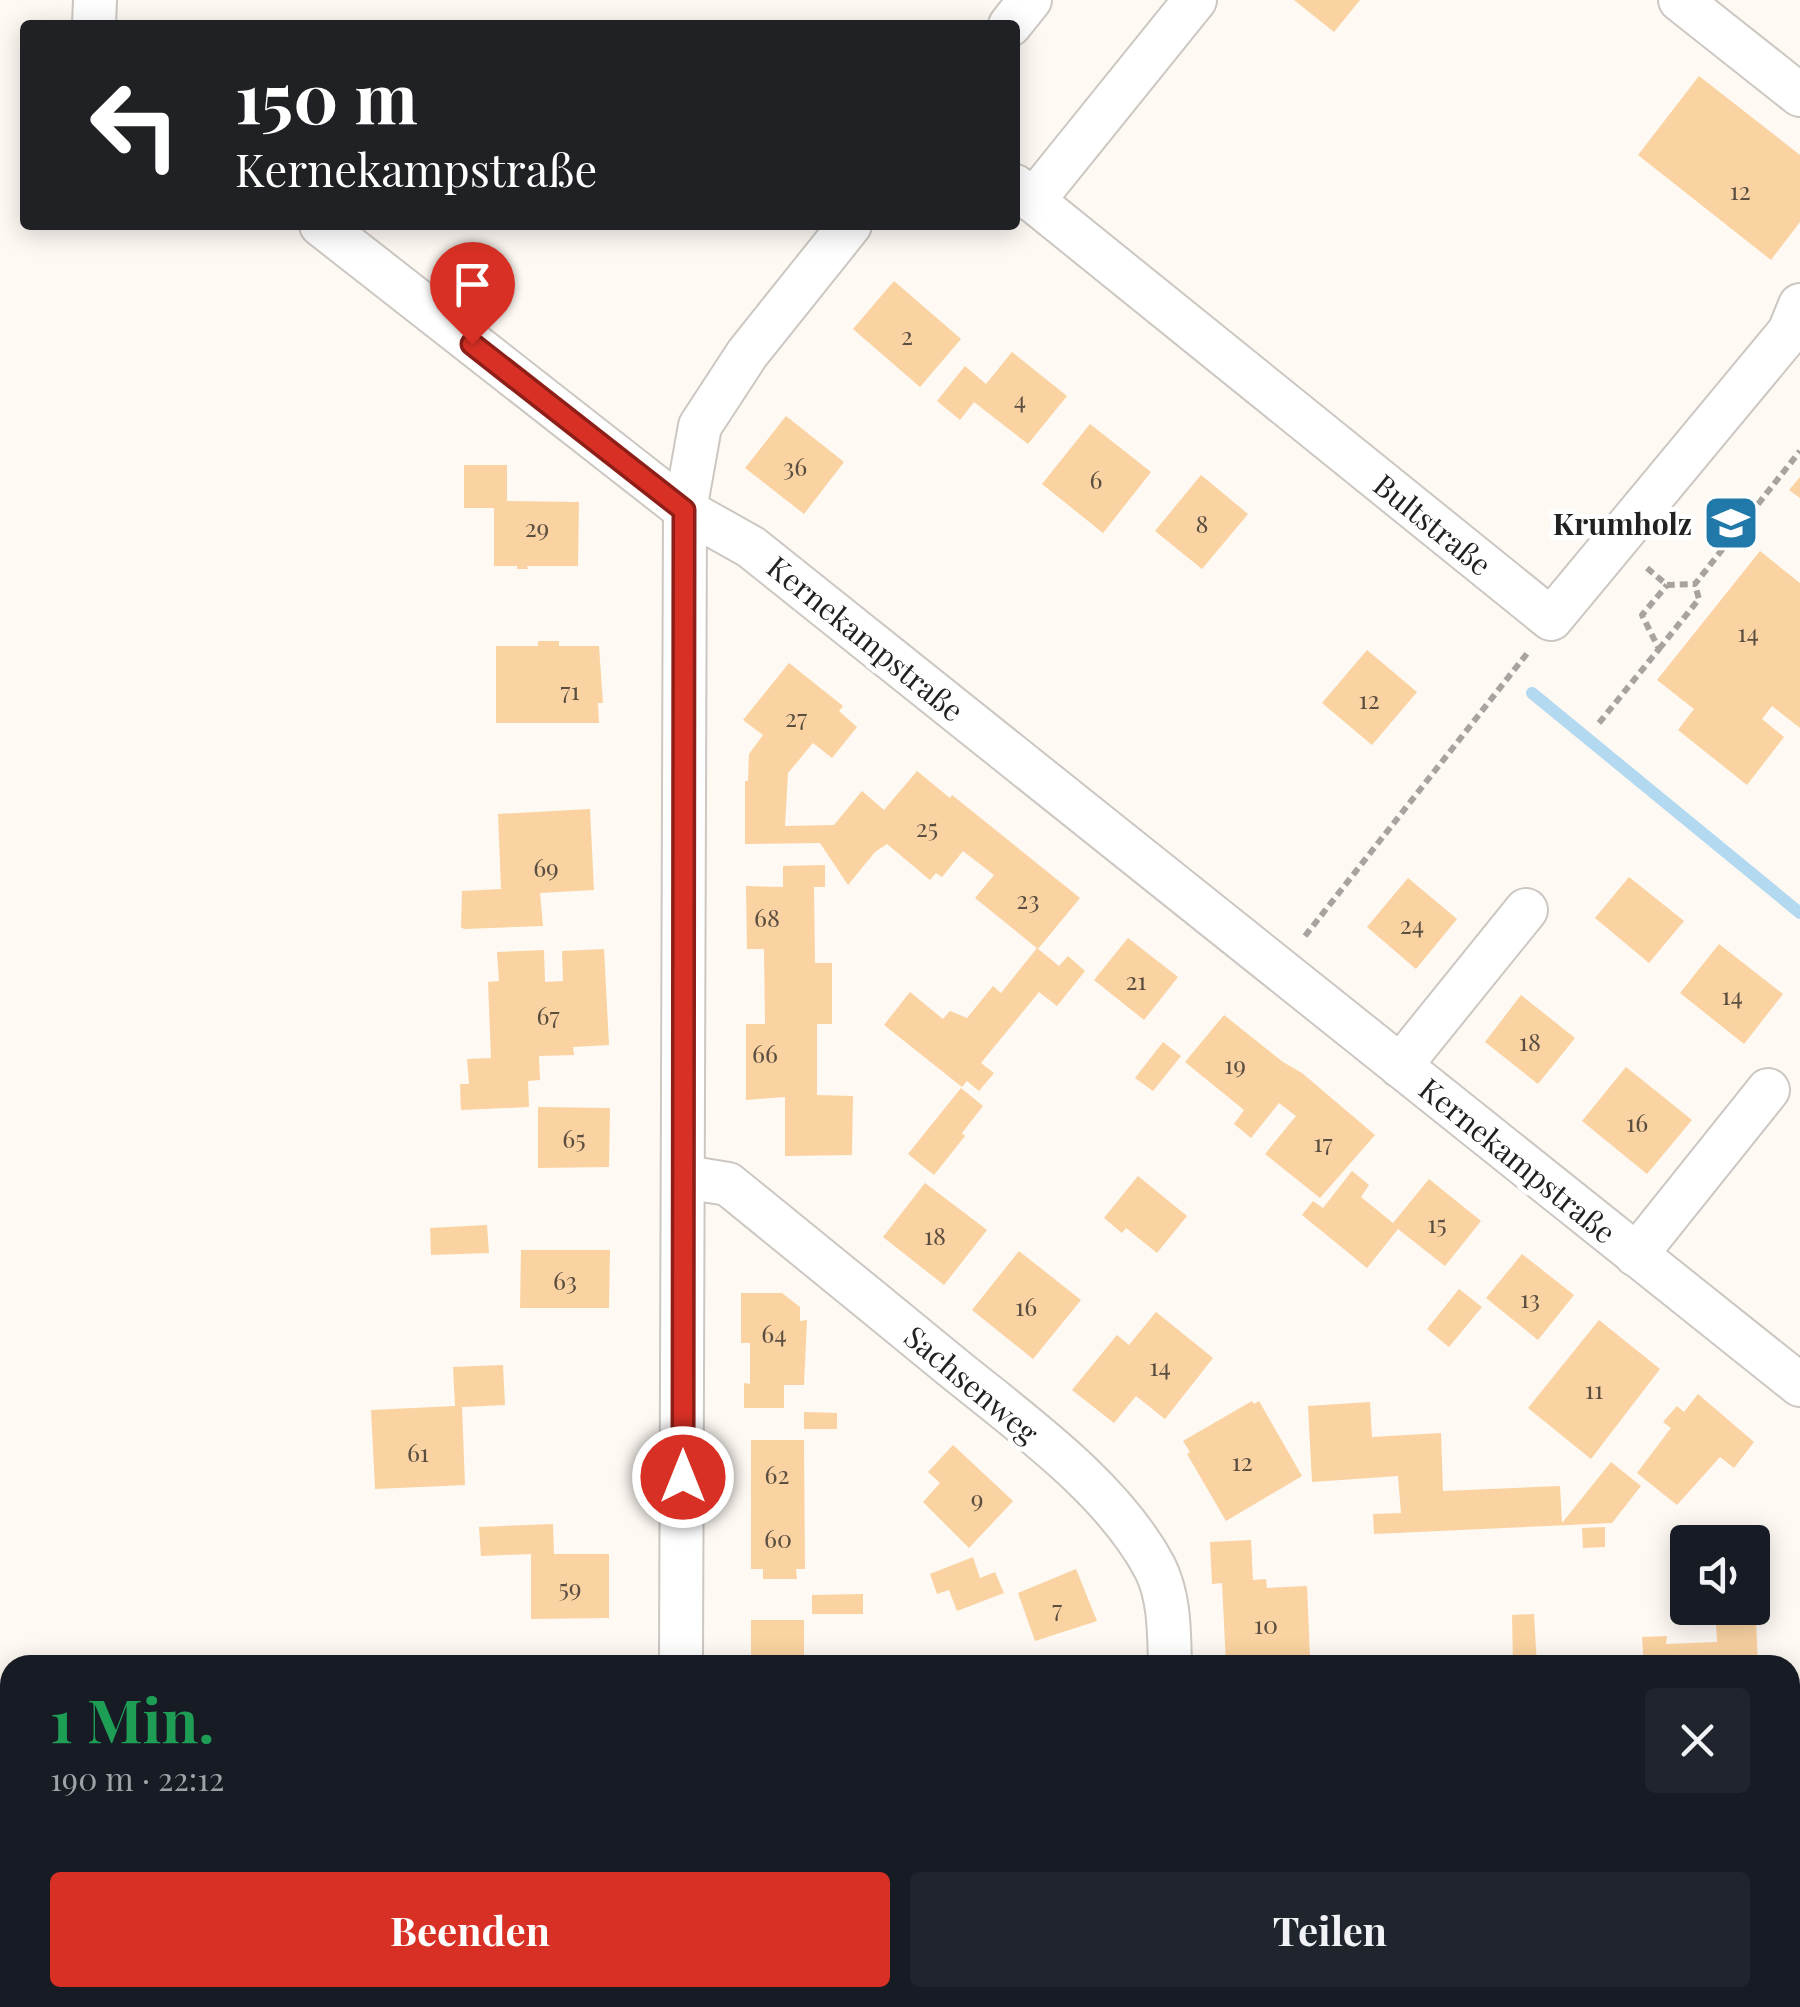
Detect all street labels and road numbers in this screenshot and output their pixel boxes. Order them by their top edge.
street label: Bultstraße [1366,464,1500,584]
street label: Kernekampstraße [760,546,972,730]
street label: Kernekampstraße [1412,1068,1624,1252]
street label: Sachsenweg [897,1316,1048,1452]

